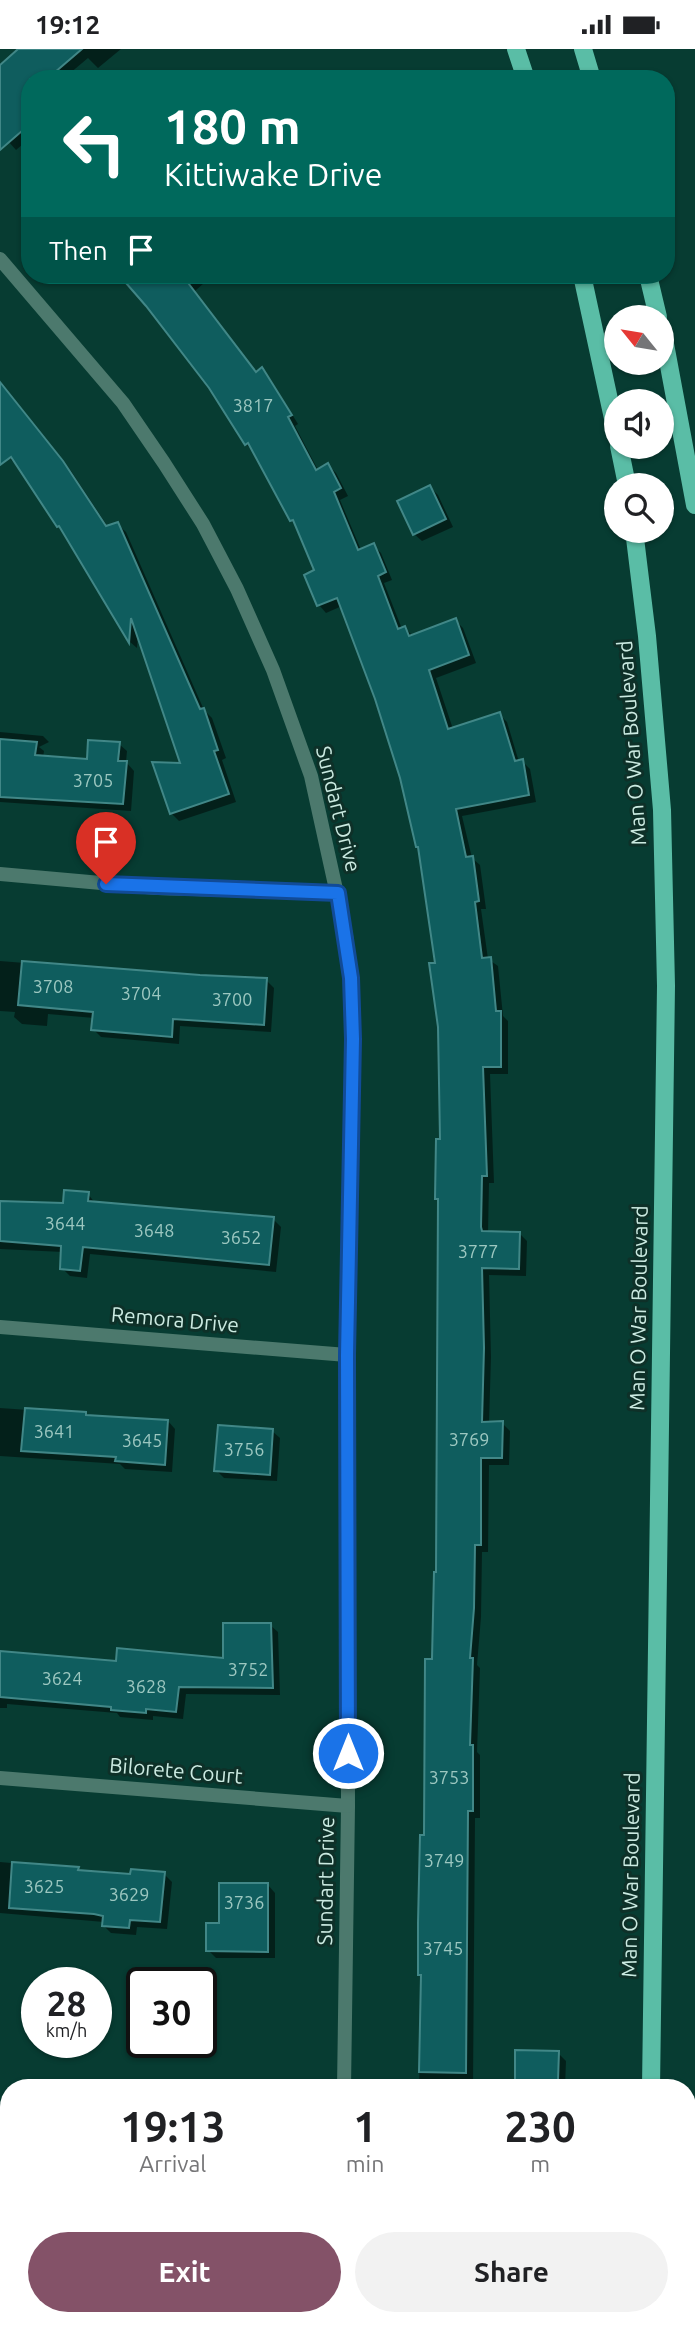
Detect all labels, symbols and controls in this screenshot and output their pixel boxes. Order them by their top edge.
text: 19:12 [35,10,100,39]
icon: left [49,98,140,189]
text: 180 m [164,98,301,153]
text: Kittiwake Drive [164,156,382,192]
icon: arrive [122,231,160,269]
text: Then [49,236,108,265]
north arrow [604,305,674,375]
map controls [604,305,674,543]
button: sound [604,389,674,459]
house number: 3817 [233,395,273,415]
button: search [604,473,674,543]
street label: Man O War Boulevard [612,640,650,846]
street label: Sundart Drive [312,743,366,874]
house number: 3705 [73,770,113,790]
pin [76,812,136,884]
icon: arrive [87,823,125,861]
house number: 3708 [33,976,73,996]
house number: 3704 [121,983,161,1003]
house number: 3700 [212,989,252,1009]
street label: Man O War Boulevard [624,1205,652,1411]
house number: 3644 [45,1213,85,1233]
house number: 3648 [134,1220,174,1240]
house number: 3652 [221,1227,261,1247]
house number: 3777 [458,1241,498,1261]
street label: Remora Drive [110,1301,240,1337]
house number: 3641 [34,1421,74,1441]
house number: 3769 [449,1429,489,1449]
house number: 3645 [122,1430,162,1450]
house number: 3756 [224,1439,264,1459]
house number: 3752 [228,1659,268,1679]
house number: 3624 [42,1668,82,1688]
house number: 3628 [126,1676,166,1696]
position arrow [311,1716,385,1790]
street label: Bilorete Court [108,1752,244,1788]
house number: 3753 [429,1767,469,1787]
street label: Man O War Boulevard [616,1772,644,1978]
street label: Sundart Drive [312,1816,338,1946]
house number: 3749 [424,1850,464,1870]
house number: 3625 [24,1876,64,1896]
house number: 3629 [109,1884,149,1904]
house number: 3736 [224,1892,264,1912]
house number: 3745 [423,1938,463,1958]
speed limit sign: 30 [126,1967,217,2058]
text: 28 [47,1983,86,2023]
text: km/h [46,2020,87,2040]
text: 19:13 [120,2103,225,2150]
text: 1 [353,2103,377,2150]
text: 230 [505,2103,576,2150]
text: Arrival [139,2151,206,2176]
text: min [346,2151,384,2176]
text: m [530,2151,550,2176]
button: Exit [28,2232,341,2312]
button: Share [355,2232,668,2312]

